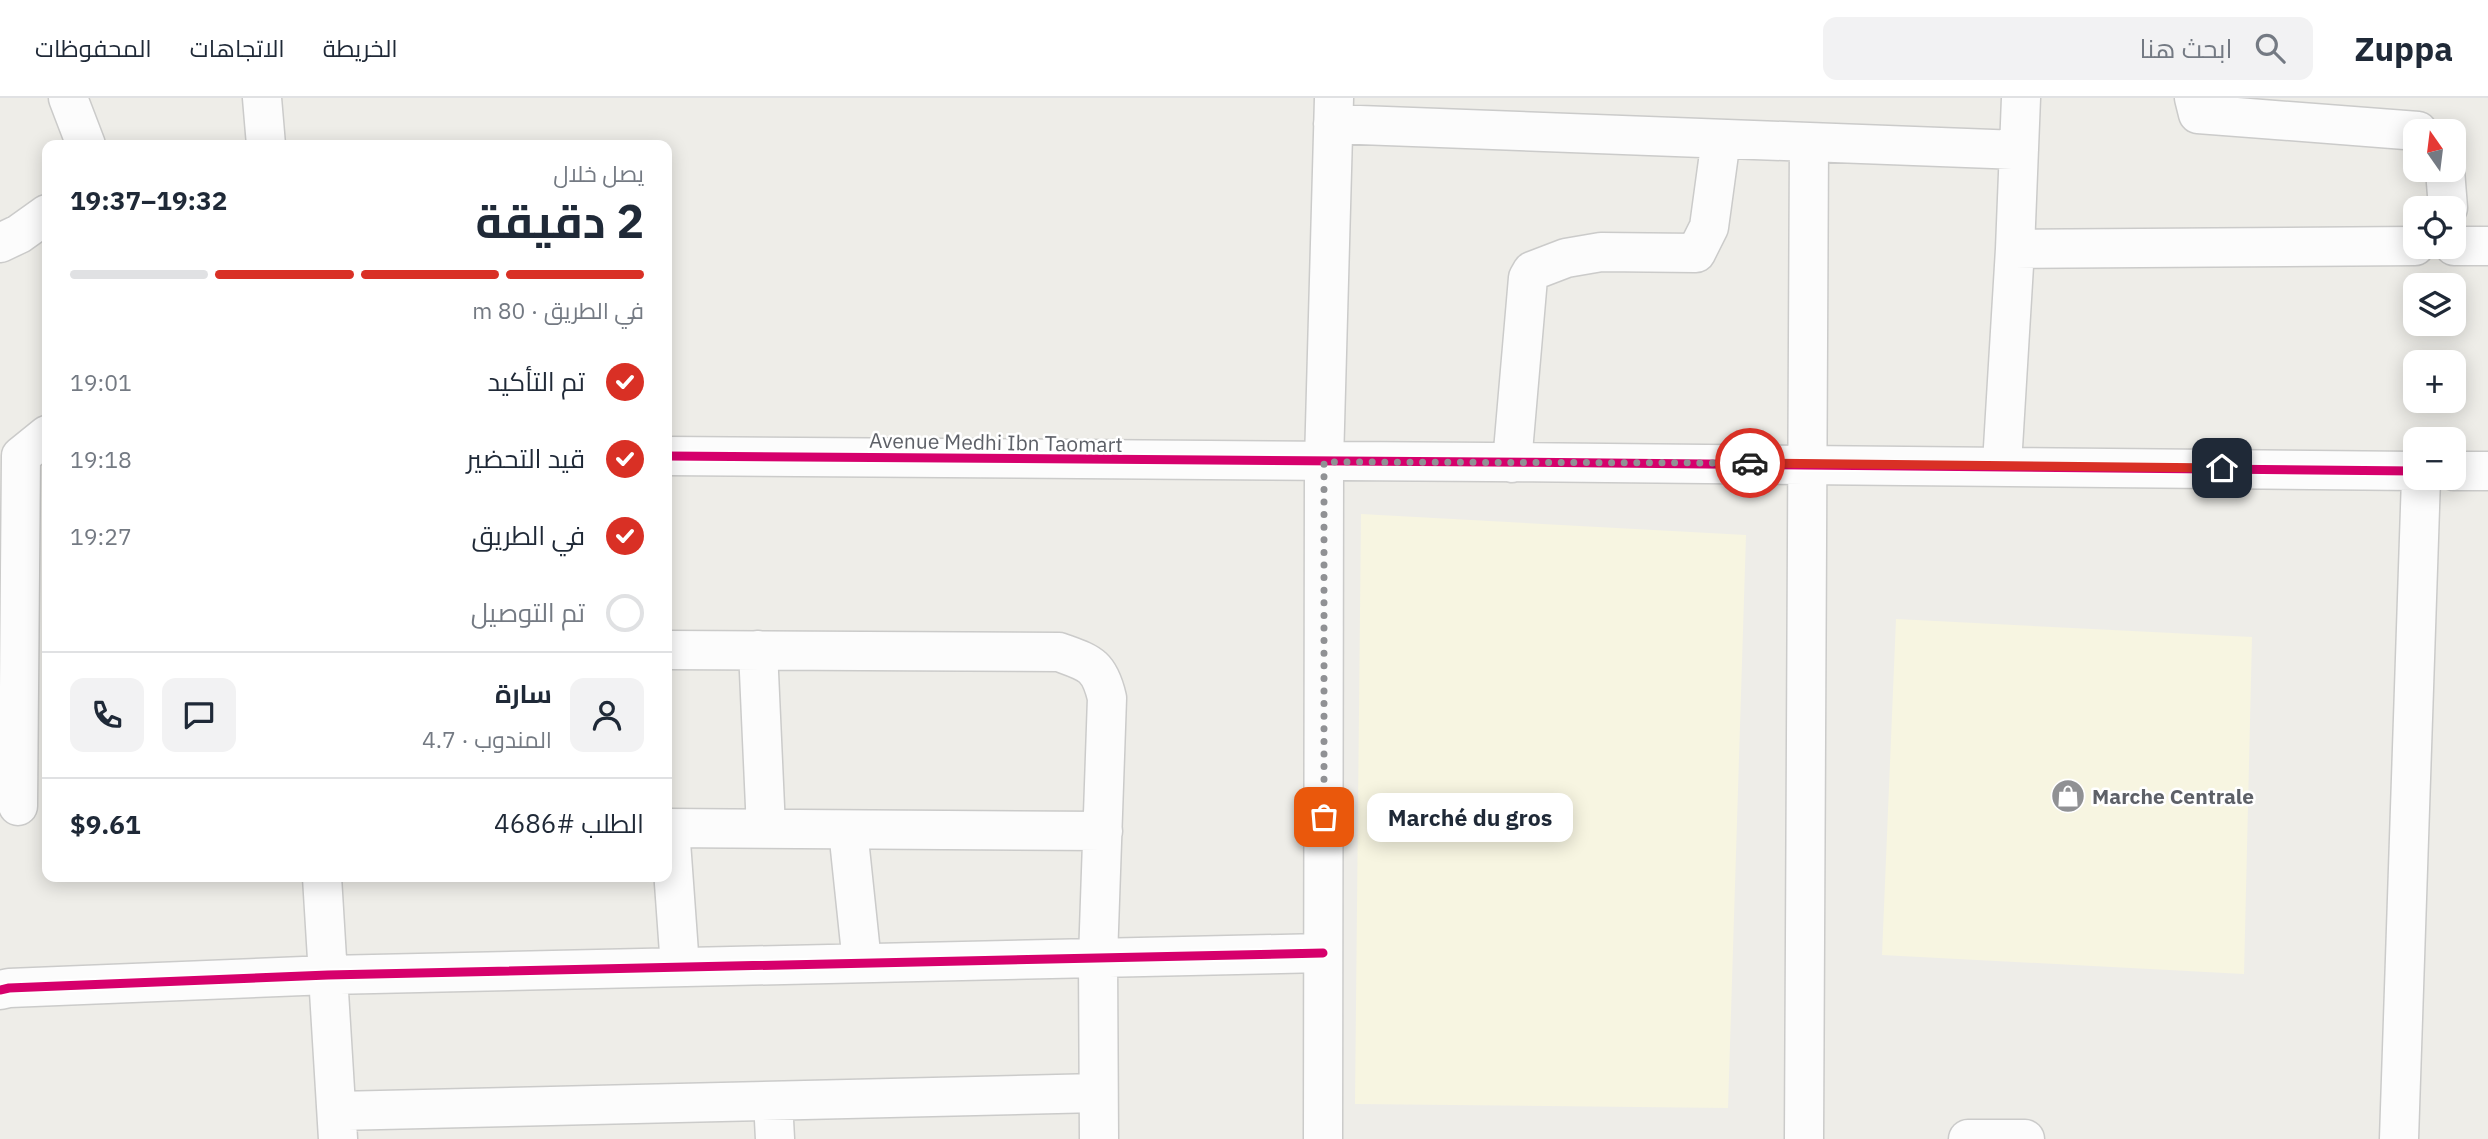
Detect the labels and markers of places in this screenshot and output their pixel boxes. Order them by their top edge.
pin [2192,438,2252,498]
shop icon: Marche Centrale [2049,777,2087,815]
place label: Marche Centrale [2092,782,2254,810]
pin [1294,787,1354,847]
callout: Marché du gros [1366,792,1572,842]

